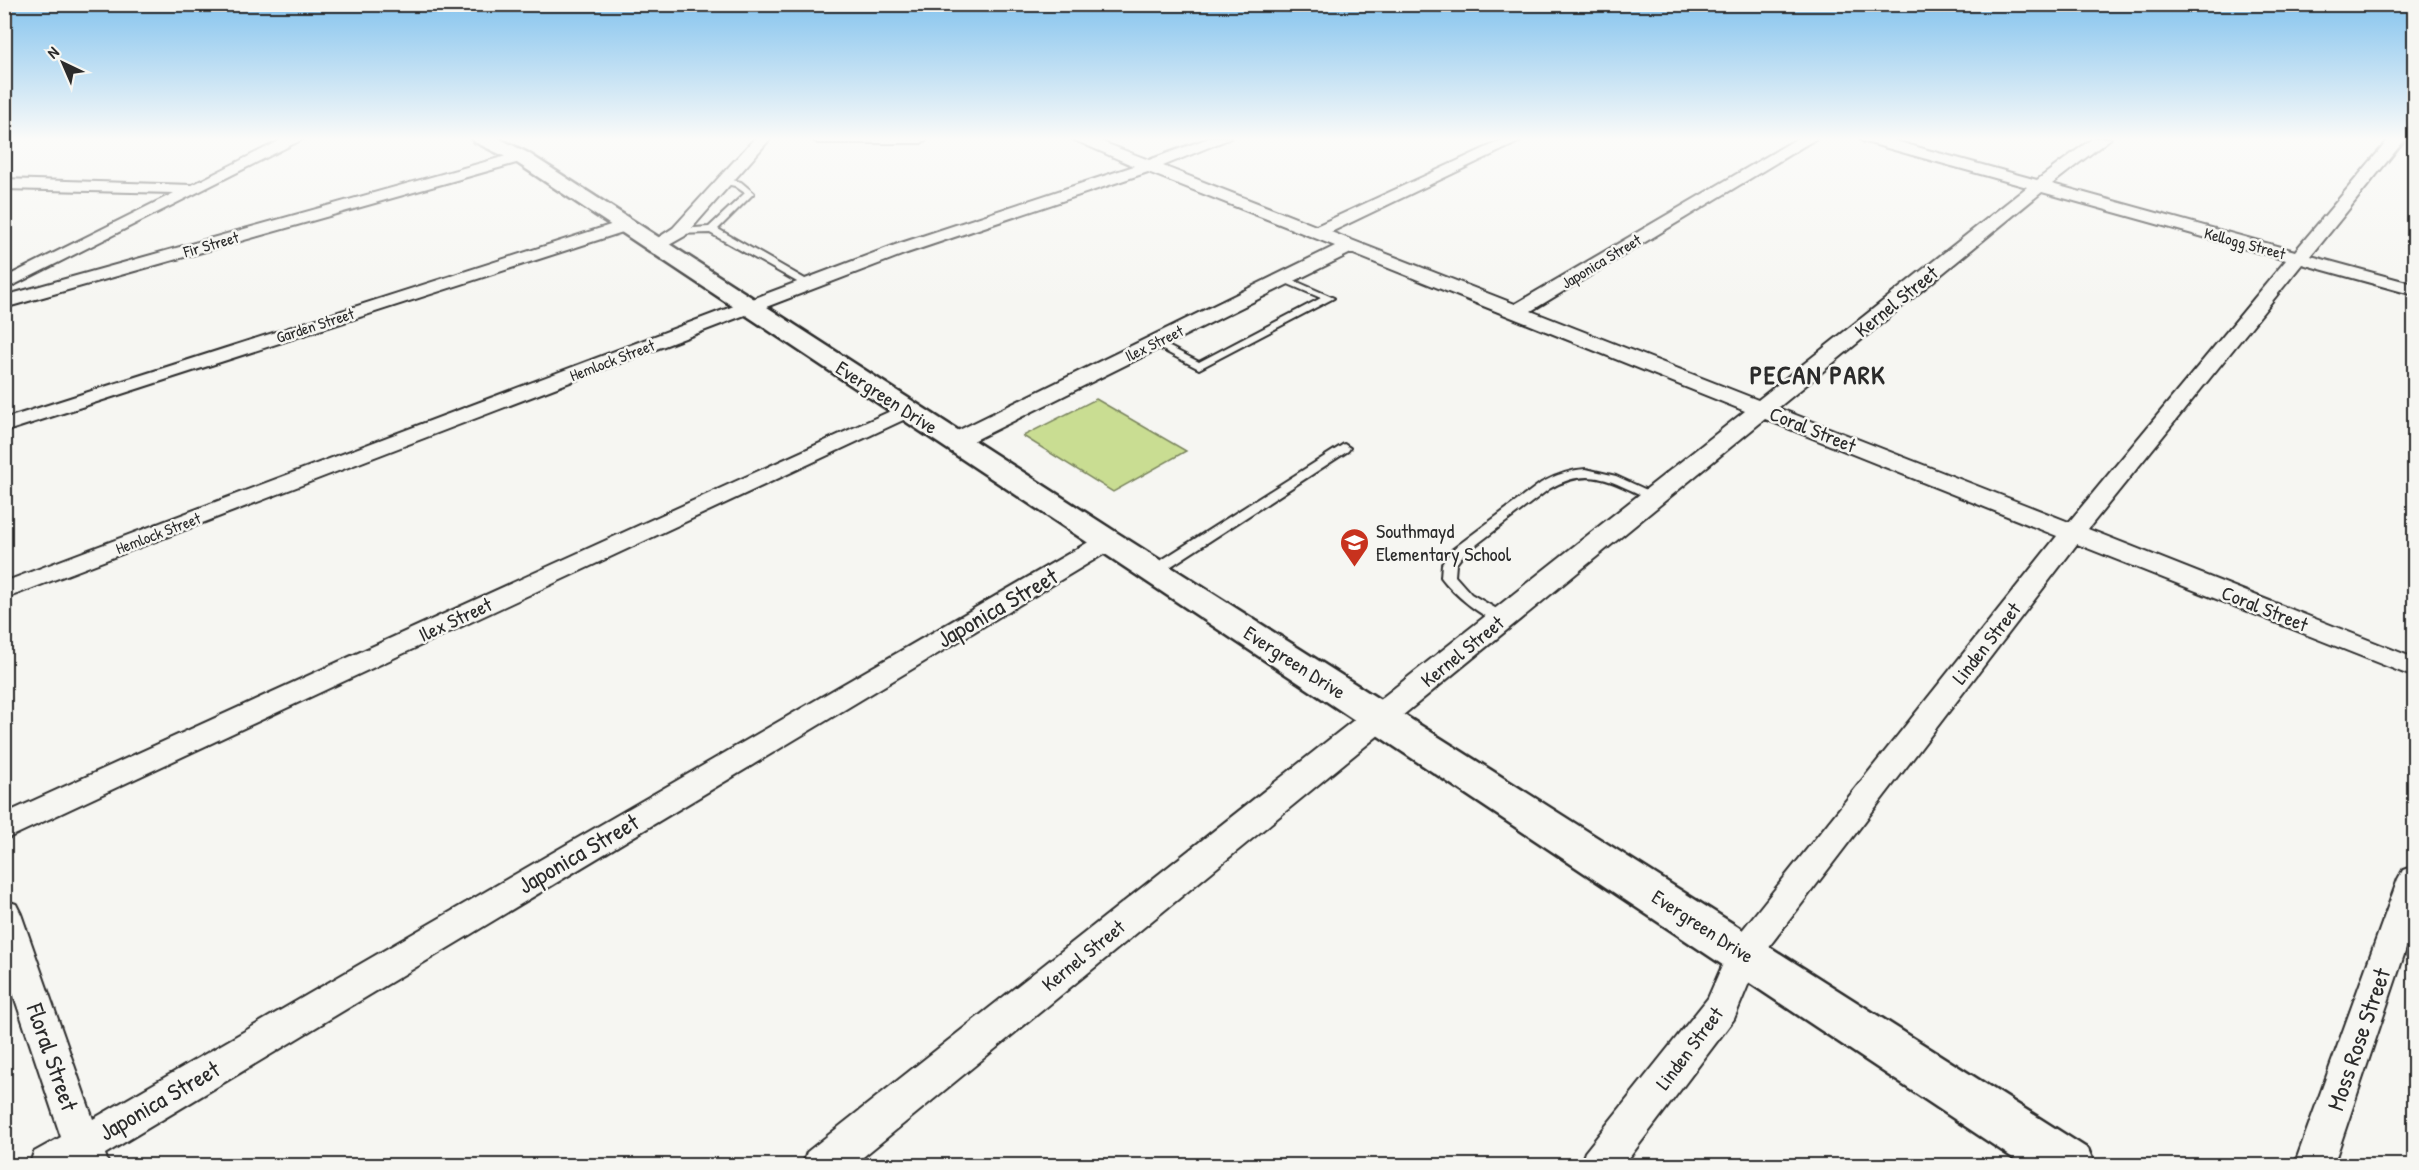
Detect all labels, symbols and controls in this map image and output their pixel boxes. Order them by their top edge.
north arrow [33,33,93,93]
text: N [42,41,64,63]
street label: Kellogg Street [2202,222,2289,265]
street label: Fir Street [180,225,242,263]
street label: Japonica Street [1557,228,1646,294]
street label: Kernel Street [1849,258,1944,343]
street label: Garden Street [273,302,357,348]
street label: Ilex Street [1121,319,1187,367]
street label: Hemlock Street [566,334,658,386]
street label: Evergreen Drive [831,354,943,440]
district label: PECAN PARK [1750,357,1886,392]
street label: Coral Street [1766,399,1861,459]
street label: Hemlock Street [112,507,204,559]
place label: Southmayd Elementary School [1376,517,1512,567]
school or university icon: Southmayd Elementary School [1339,526,1371,568]
street label: Japonica Street [931,559,1064,655]
street label: Coral Street [2218,578,2313,638]
street label: Ilex Street [414,590,497,648]
street label: Linden Street [1946,596,2027,689]
street label: Kernel Street [1415,608,1510,693]
street label: Evergreen Drive [1239,619,1351,705]
street label: Japonica Street [512,805,645,901]
street label: Evergreen Drive [1647,883,1759,969]
street label: Kernel Street [1036,912,1131,997]
street label: Moss Rose Street [2319,963,2398,1115]
street label: Floral Street [19,998,87,1116]
street label: Linden Street [1649,1000,1730,1095]
street label: Japonica Street [93,1052,226,1148]

